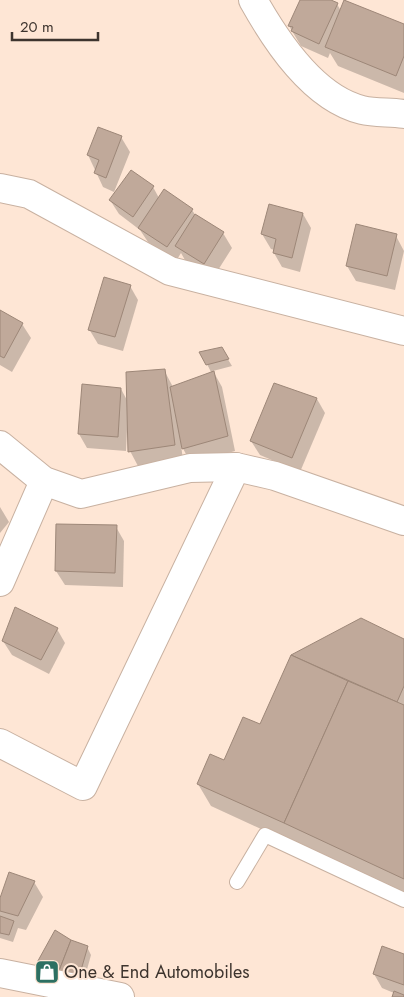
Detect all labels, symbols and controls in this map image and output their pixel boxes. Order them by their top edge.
scale bar [12,10,99,42]
text: 20 m [20,16,54,38]
shop icon: One & End Automobiles [34,959,60,985]
place label: One & End Automobiles [64,959,250,985]

